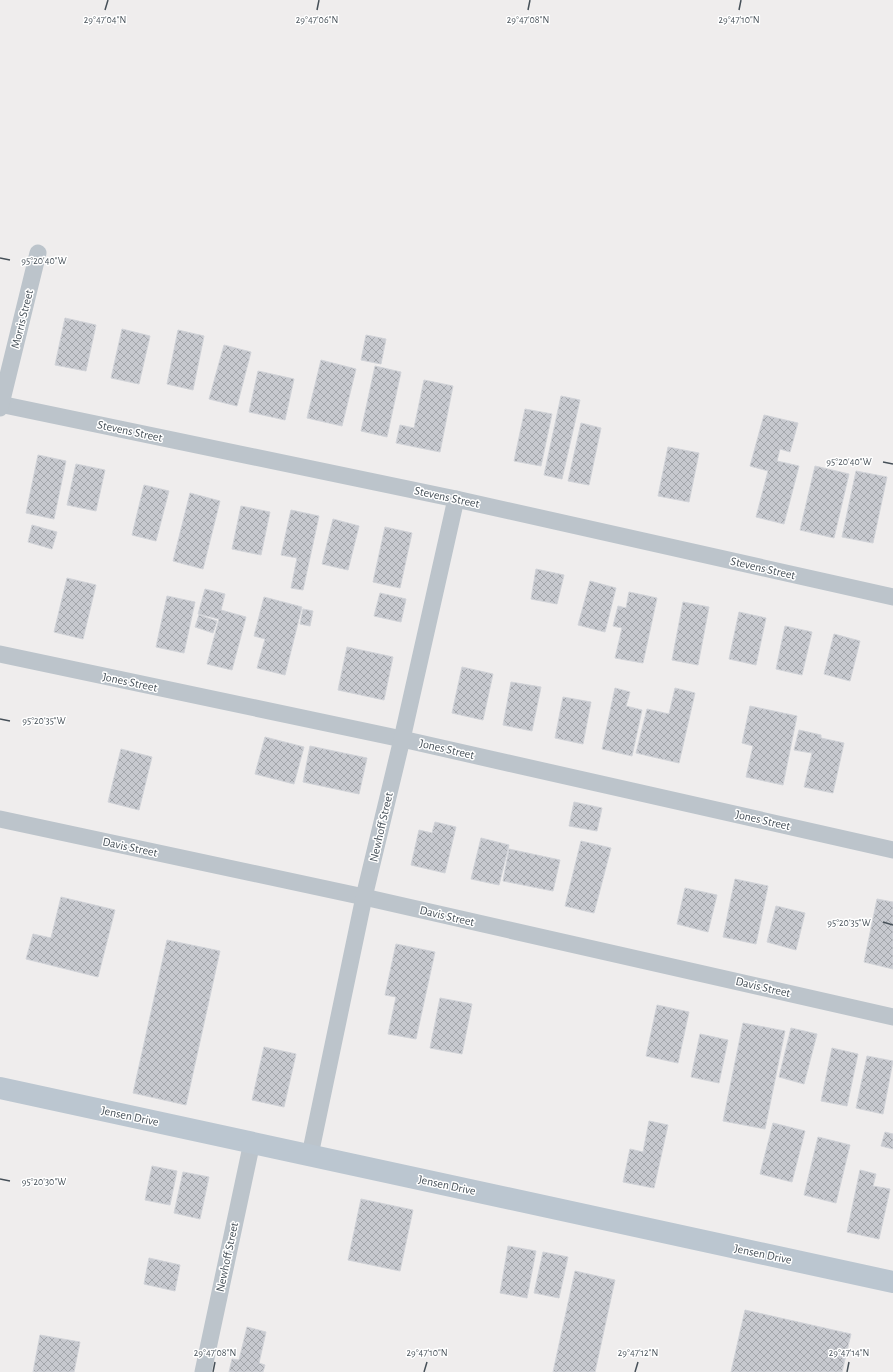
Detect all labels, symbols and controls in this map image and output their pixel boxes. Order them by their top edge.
text: 29°47'04"N [84,15,126,25]
text: 29°47'06"N [296,15,338,25]
text: 29°47'08"N [507,15,549,25]
text: 29°47'10"N [718,15,760,25]
text: 95°20'40"W [21,256,67,266]
street label: Morris Street [9,288,35,350]
street label: Stevens Street [96,418,164,444]
text: 95°20'40"W [826,457,872,467]
street label: Stevens Street [413,484,481,510]
street label: Stevens Street [729,555,797,581]
street label: Jones Street [102,670,159,694]
text: 95°20'35"W [22,716,66,726]
street label: Jones Street [419,737,476,761]
street label: Newhoff Street [367,791,395,863]
street label: Jones Street [735,808,792,832]
street label: Davis Street [101,835,159,859]
street label: Davis Street [418,904,476,928]
text: 95°20'35"W [827,918,871,928]
street label: Davis Street [734,975,792,999]
street label: Jensen Drive [100,1104,160,1128]
street label: Jensen Drive [417,1173,477,1197]
text: 95°20'30"W [22,1177,66,1187]
street label: Newhoff Street [214,1221,240,1293]
street label: Jensen Drive [733,1242,793,1266]
text: 29°47'08"N [194,1348,236,1358]
text: 29°47'10"N [406,1348,448,1358]
text: 29°47'12"N [618,1348,658,1358]
text: 29°47'14"N [829,1348,869,1358]

